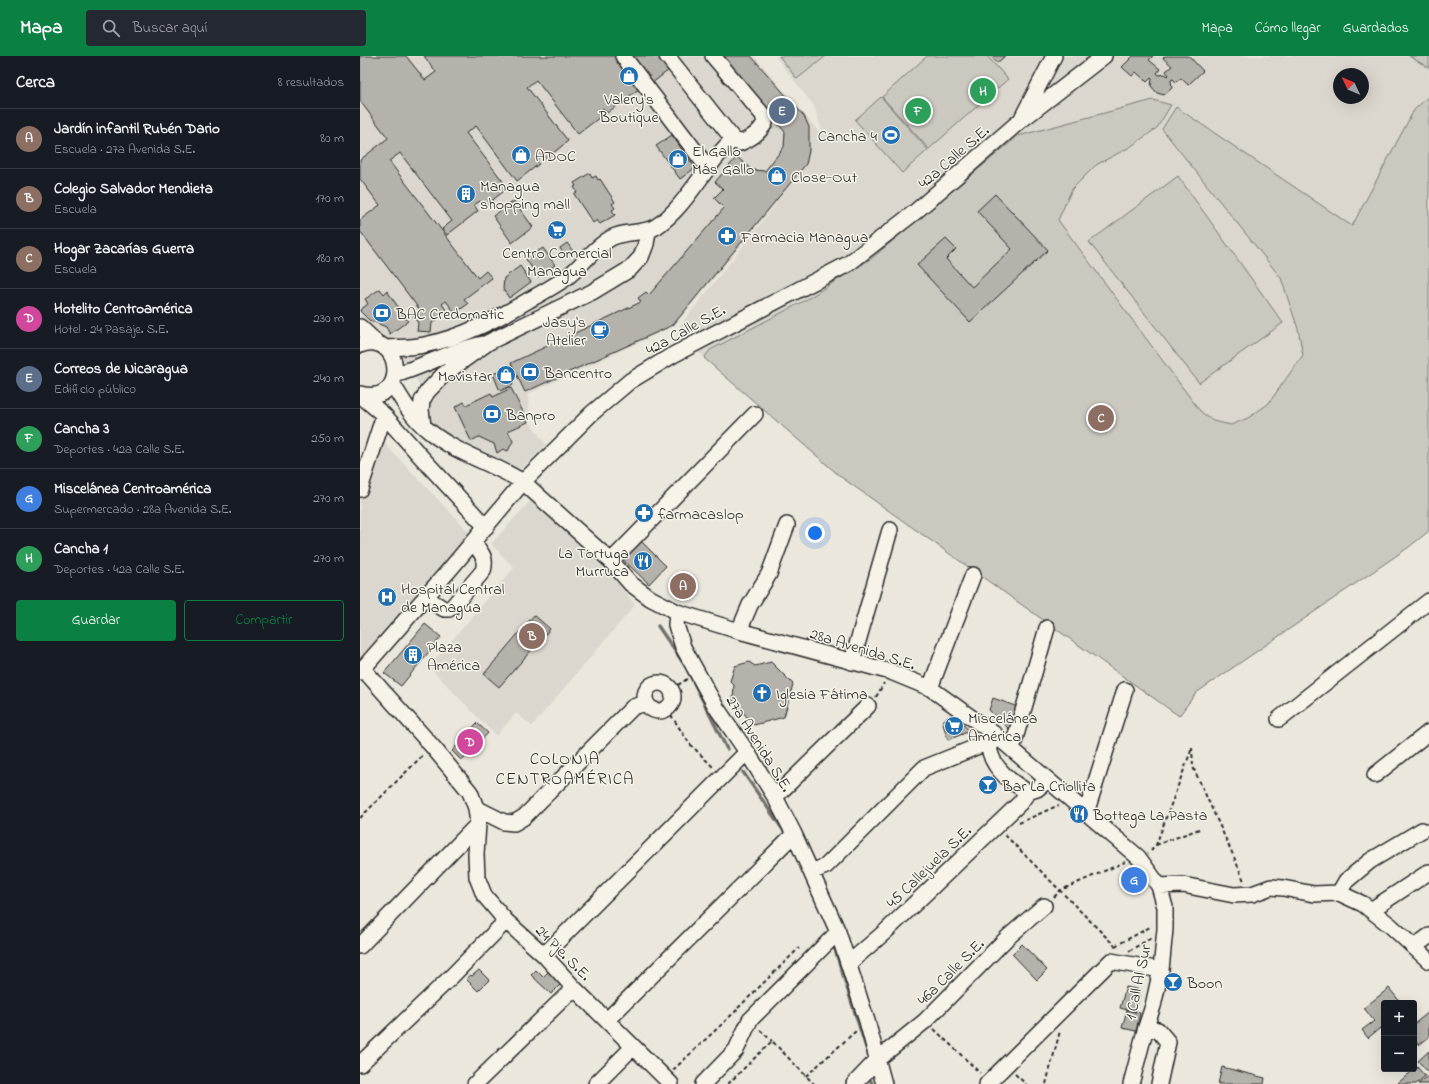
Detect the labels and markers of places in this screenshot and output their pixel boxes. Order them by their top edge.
shop icon: Valery's Boutique [618,65,640,87]
pin: H [970,76,996,106]
place label: Valery's Boutique [598,88,660,130]
pin: E [769,96,795,126]
pin: F [905,96,931,126]
sports icon: Cancha 4 [880,124,902,146]
place label: Cancha 4 [818,125,877,149]
place label: El Gallo Más Gallo [692,140,754,182]
shop icon: ADOC [510,144,532,166]
place label: ADOC [535,145,576,169]
shop icon: El Gallo Más Gallo [667,148,689,170]
shop icon: Close-Out [766,165,788,187]
place label: Close-Out [791,166,858,190]
place label: Managua shopping mall [480,175,570,217]
building icon: Managua shopping mall [455,183,477,205]
supermarket icon: Centro Comercial Managua [546,219,568,241]
pharmacy icon: Farmacia Managua [716,225,738,247]
place label: Farmacia Managua [740,226,868,250]
place label: Centro Comercial Managua [502,242,612,284]
bank icon: BAC Credomatic [371,302,393,324]
place label: BAC Credomatic [395,303,505,327]
place label: Jasy's Atelier [543,311,586,353]
cafe icon: Jasy's Atelier [589,319,611,341]
bank icon: Bancentro [519,361,541,383]
place label: Bancentro [543,362,612,386]
shop icon: Movistar [495,364,517,386]
place label: Movistar [438,365,492,389]
bank icon: Banpro [481,403,503,425]
pin: C [1088,403,1114,433]
place label: Banpro [505,404,555,428]
pharmacy icon: farmacaslop [633,502,655,524]
place label: farmacaslop [658,503,744,527]
place label: La Tortuga Murruca [558,542,629,584]
restaurant icon: La Tortuga Murruca [632,550,654,572]
pin: A [670,571,696,601]
place label: Hospital Central de Managua [401,578,505,620]
hospital icon: Hospital Central de Managua [376,586,398,608]
pin: B [519,621,545,651]
place label: Plaza América [427,636,480,678]
building icon: Plaza América [402,644,424,666]
church icon: Iglesia Fátima [751,682,773,704]
place label: Iglesia Fátima [776,683,868,707]
place label: Miscelánea América [968,707,1038,749]
supermarket icon: Miscelánea América [943,715,965,737]
pin: D [457,727,483,757]
bar icon: Bar La Criollita [977,774,999,796]
place label: Bar La Criollita [1001,775,1096,799]
restaurant icon: Bottega La Pasta [1068,803,1090,825]
place label: Bottega La Pasta [1092,804,1208,828]
pin: G [1121,865,1147,895]
bar icon: Boon [1162,971,1184,993]
place label: Boon [1186,972,1222,996]

